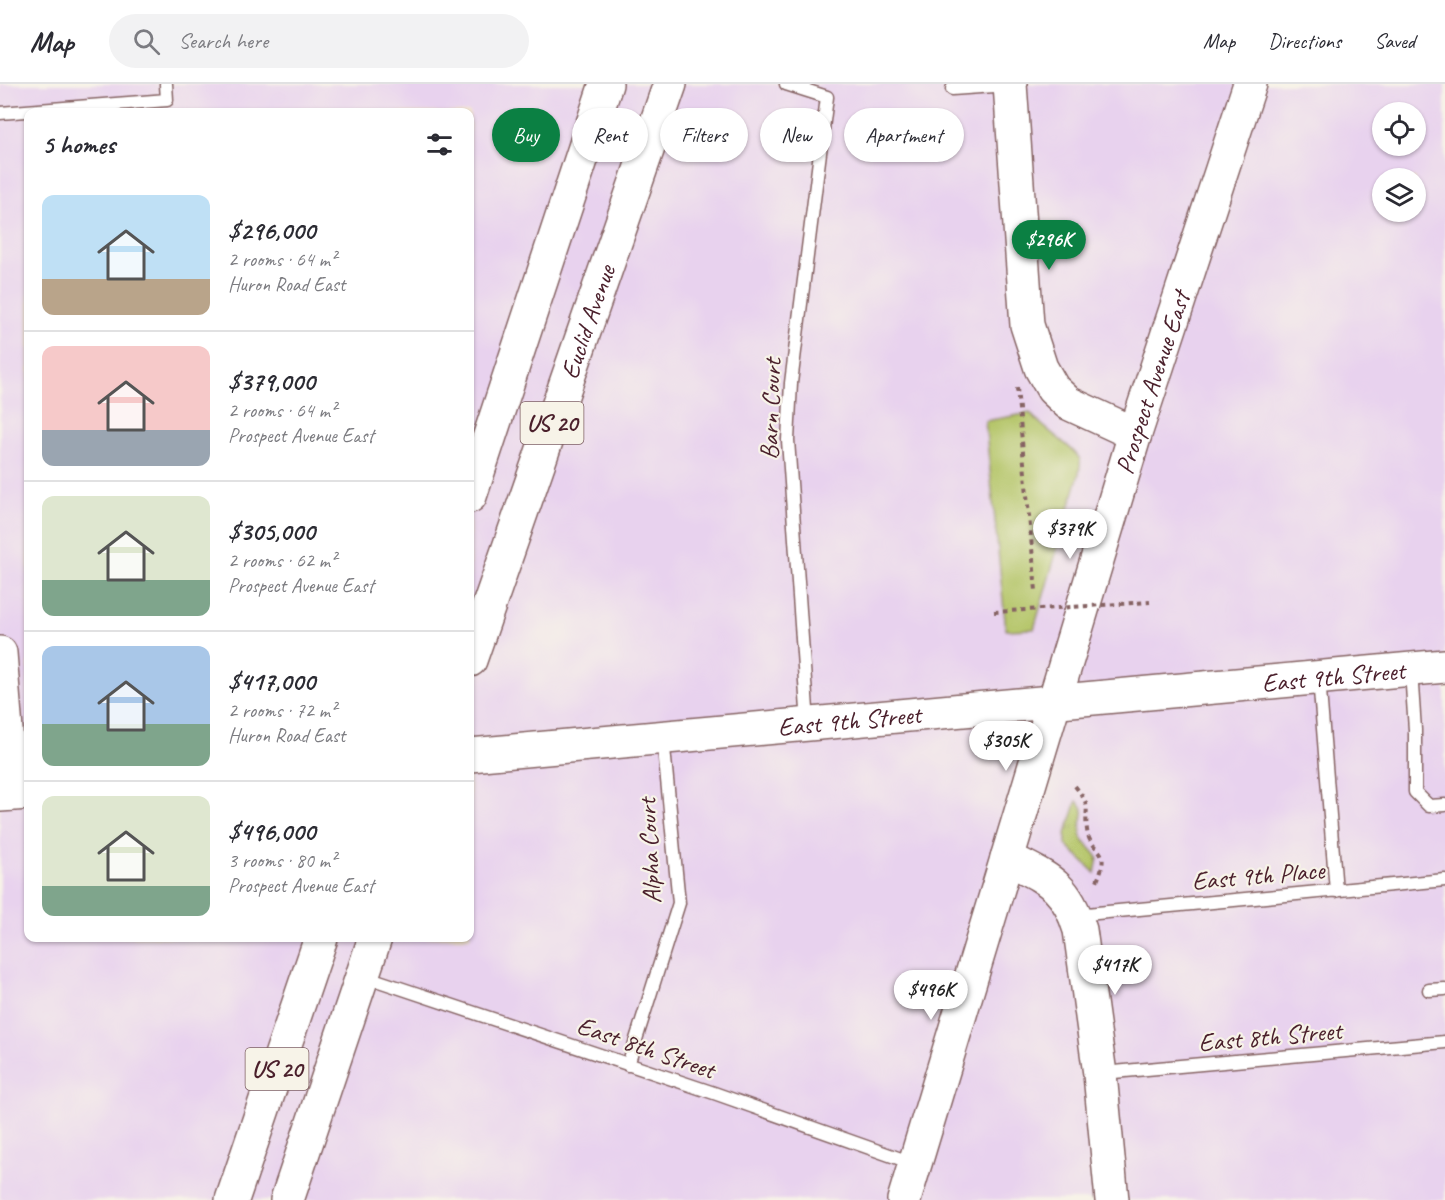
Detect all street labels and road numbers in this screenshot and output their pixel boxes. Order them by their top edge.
street label: Euclid Avenue [553,259,623,383]
street label: Prospect Avenue East [1108,284,1199,478]
street label: Barn Court [752,355,789,460]
road number: US 20 [520,402,584,444]
street label: East 9th Street [1261,654,1409,700]
street label: East 9th Street [777,698,925,744]
street label: Alpha Court [630,795,669,905]
street label: East 9th Place [1190,853,1327,898]
street label: East 8th Street [573,1009,721,1087]
street label: East 8th Street [1197,1014,1345,1059]
road number: US 20 [246,1048,308,1090]

